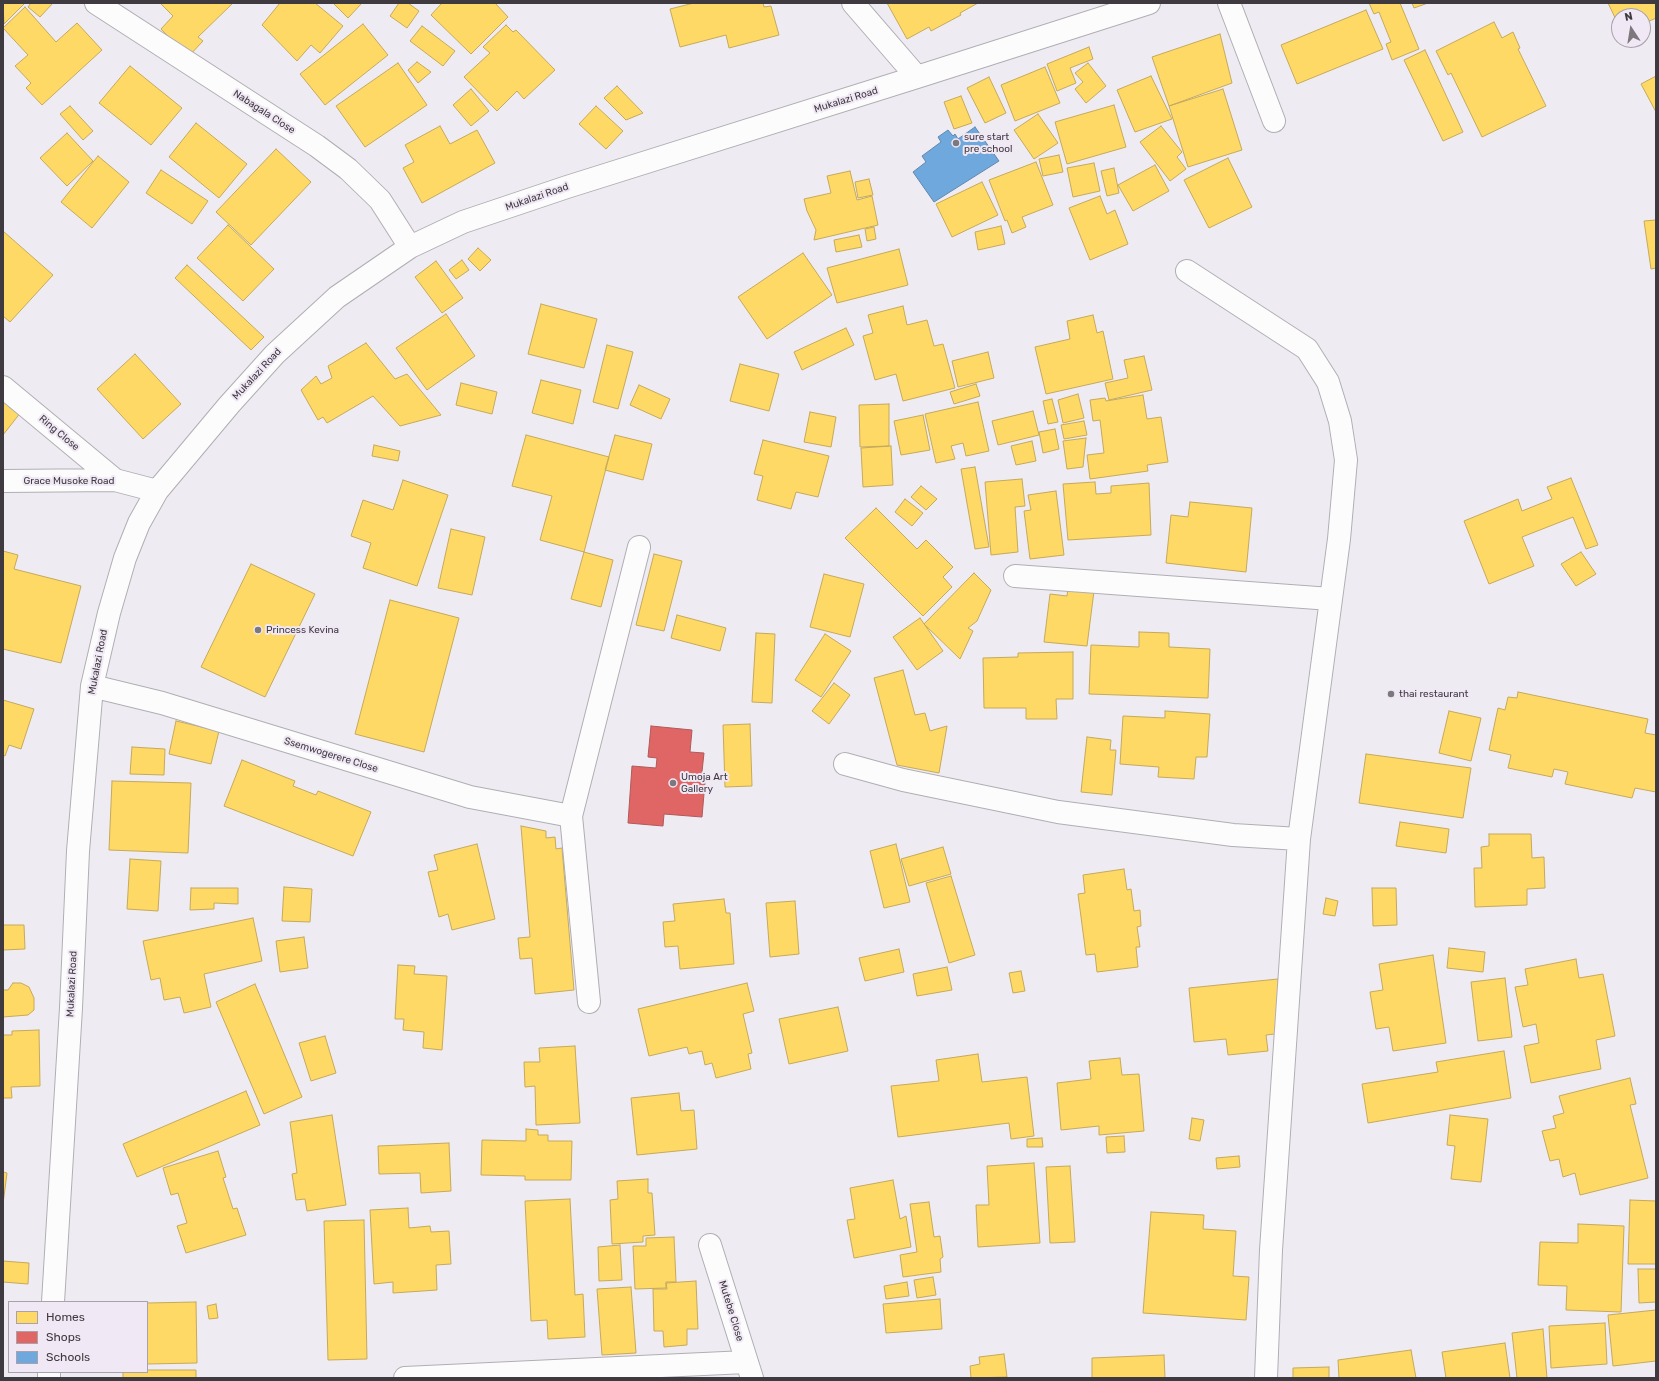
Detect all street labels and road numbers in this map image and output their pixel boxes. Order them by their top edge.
street label: Mukalazi Road [813,85,879,115]
street label: Nabagala Close [231,88,297,136]
street label: Mukalazi Road [504,181,570,213]
street label: Mukalazi Road [230,346,284,402]
street label: Ring Close [36,413,82,453]
street label: Grace Musoke Road [23,475,115,487]
street label: Mukalazi Road [86,628,110,696]
street label: Ssemwogerere Close [283,735,379,775]
street label: Mukalazi Road [64,951,80,1017]
street label: Mutebe Close [716,1279,746,1343]

